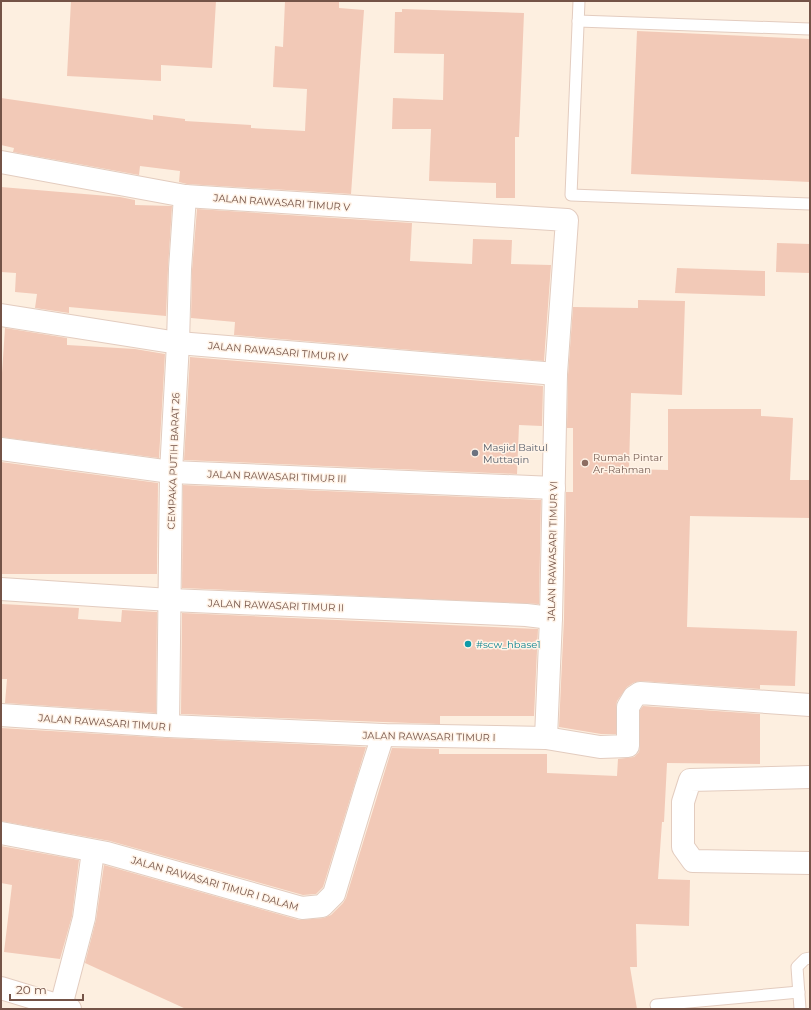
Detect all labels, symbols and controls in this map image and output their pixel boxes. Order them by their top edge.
street label: JALAN RAWASARI TIMUR V [212,191,351,214]
street label: JALAN RAWASARI TIMUR IV [207,339,348,364]
street label: CEMPAKA PUTIH BARAT 26 [165,392,182,530]
place label: Masjid Baitul Muttaqin [483,441,548,466]
marker: Masjid Baitul Muttaqin [470,448,480,458]
place label: Rumah Pintar Ar-Rahman [593,451,663,476]
marker: Rumah Pintar Ar-Rahman [580,458,590,468]
street label: JALAN RAWASARI TIMUR III [206,468,347,485]
street label: JALAN RAWASARI TIMUR VI [545,481,560,622]
street label: JALAN RAWASARI TIMUR II [207,597,344,614]
place label: #scw_hbase1 [476,638,541,651]
marker: #scw_hbase1 [463,639,473,649]
street label: JALAN RAWASARI TIMUR I [37,711,172,734]
street label: JALAN RAWASARI TIMUR I [361,729,496,744]
street label: JALAN RAWASARI TIMUR I DALAM [129,853,300,914]
scale bar [10,976,83,1002]
text: 20 m [16,982,47,997]

